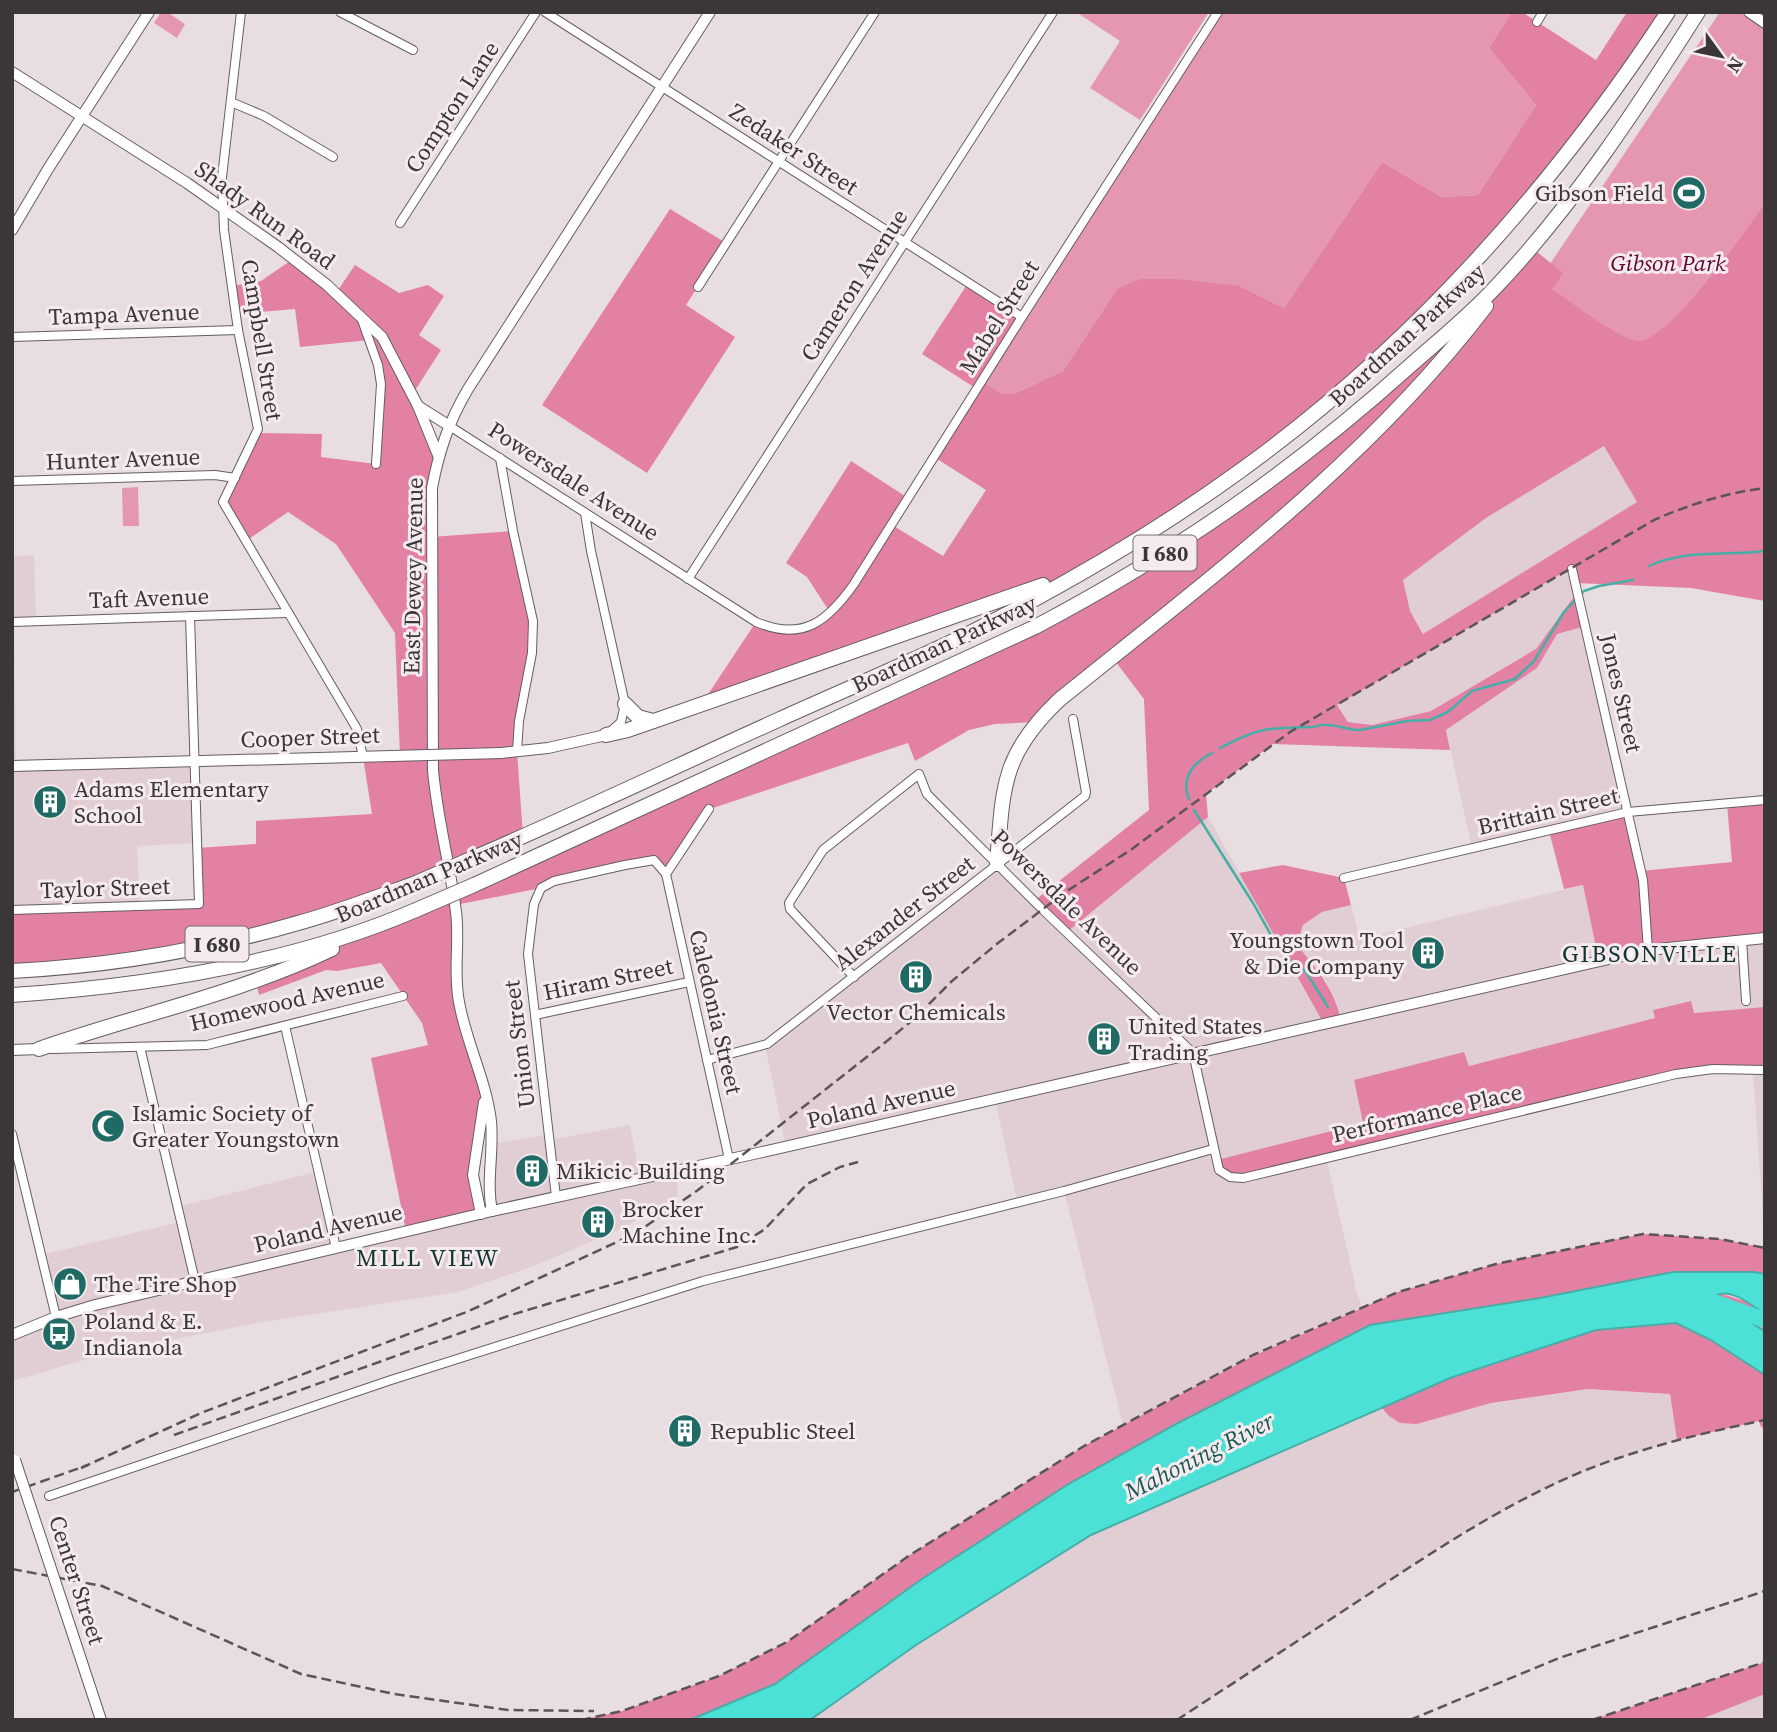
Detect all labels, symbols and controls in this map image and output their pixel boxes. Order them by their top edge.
north arrow [1686,21,1756,91]
street label: Compton Lane [397,35,507,179]
text: N [1720,52,1750,78]
street label: Zedaker Street [724,95,865,203]
street label: Shady Run Road [188,153,342,277]
sports icon: Gibson Field [1670,174,1708,212]
place label: Gibson Field [1535,177,1664,209]
street label: Cameron Avenue [793,203,915,367]
park label: Gibson Park [1610,247,1726,279]
street label: Mabel Street [951,254,1047,380]
street label: Boardman Parkway [1322,256,1492,414]
street label: Campbell Street [233,257,291,423]
street label: Tampa Avenue [48,295,200,333]
street label: Powersdale Avenue [482,414,666,548]
street label: Hunter Avenue [45,440,201,478]
street label: East Dewey Avenue [395,477,431,675]
road number: I 680 [1134,536,1196,570]
street label: Taft Avenue [88,580,210,616]
street label: Boardman Parkway [846,587,1042,701]
street label: Jones Street [1592,629,1650,756]
street label: Cooper Street [240,719,381,755]
place label: Adams Elementary School [74,773,269,831]
street label: Brittain Street [1474,779,1622,843]
building icon: Adams Elementary School [31,783,69,821]
street label: Powersdale Avenue [985,822,1149,982]
street label: Boardman Parkway [330,823,528,931]
street label: Alexander Street [827,848,981,978]
street label: Taylor Street [40,870,171,906]
place label: Youngstown Tool & Die Company [1229,924,1404,982]
road number: I 680 [186,926,248,962]
street label: Caledonia Street [682,927,751,1098]
building icon: Youngstown Tool & Die Company [1409,934,1447,972]
district label: GIBSONVILLE [1562,937,1738,970]
street label: Hiram Street [540,950,676,1008]
building icon: Vector Chemicals [897,958,935,996]
street label: Homewood Avenue [187,963,387,1039]
street label: Union Street [495,978,543,1110]
place label: Vector Chemicals [826,996,1006,1028]
place label: United States Trading [1128,1010,1262,1068]
building icon: United States Trading [1085,1020,1123,1058]
street label: Poland Avenue [804,1071,958,1137]
street label: Performance Place [1329,1076,1525,1150]
place label: Islamic Society of Greater Youngstown [132,1097,340,1155]
mosque icon: Islamic Society of Greater Youngstown [89,1107,127,1145]
building icon: Mikicic Building [513,1152,551,1190]
place label: Mikicic Building [556,1155,725,1187]
place label: Brocker Machine Inc. [622,1193,757,1251]
street label: Poland Avenue [251,1195,405,1261]
building icon: Brocker Machine Inc. [579,1203,617,1241]
district label: MILL VIEW [356,1241,500,1274]
shop icon: The Tire Shop [51,1265,89,1303]
place label: The Tire Shop [94,1268,237,1300]
place label: Poland & E. Indianola [84,1305,203,1363]
bus stop icon: Poland & E. Indianola [40,1315,78,1353]
water label: Mahoning River [1118,1403,1281,1508]
building icon: Republic Steel [666,1412,704,1450]
place label: Republic Steel [710,1415,855,1447]
street label: Center Street [41,1511,113,1649]

